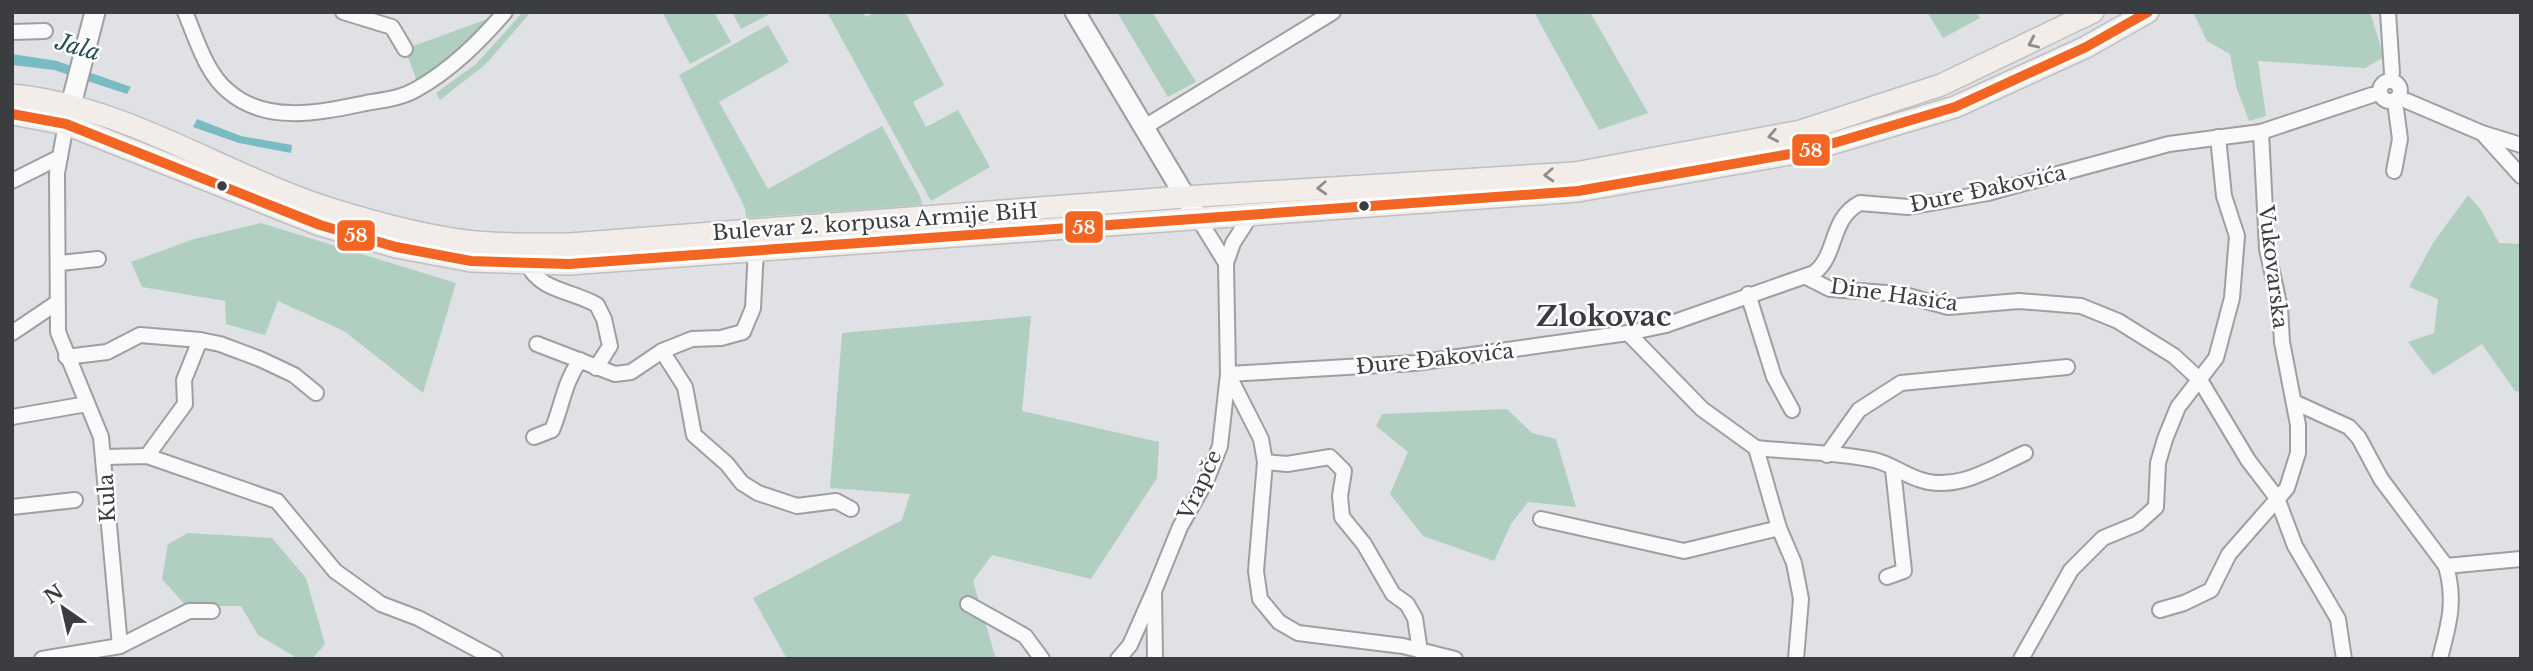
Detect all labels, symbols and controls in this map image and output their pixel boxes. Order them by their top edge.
water label: Jala [52,27,103,67]
one-way arrow [2027,35,2040,49]
one-way arrow [1767,128,1779,143]
line badge: 58 [1791,133,1831,167]
text: 58 [1799,139,1823,162]
street label: Đure Đakovića [1908,160,2069,218]
one-way arrow [1543,167,1554,182]
unlabelled marker [215,179,229,193]
one-way arrow [1316,181,1327,196]
street label: Bulevar 2. korpusa Armije BiH [711,198,1039,246]
unlabelled marker [1357,199,1371,213]
street label: Vukovarska [2252,203,2293,330]
line badge: 58 [1064,210,1104,244]
text: 58 [1072,216,1096,239]
line badge: 58 [336,219,376,252]
text: 58 [344,224,368,247]
street label: Dine Hasića [1828,273,1960,317]
district label: Zlokovac [1536,299,1672,334]
street label: Đure Đakovića [1355,338,1516,380]
street label: Vrapče [1172,446,1228,525]
street label: Kula [93,473,121,523]
north arrow [28,573,98,643]
text: N [40,580,68,609]

